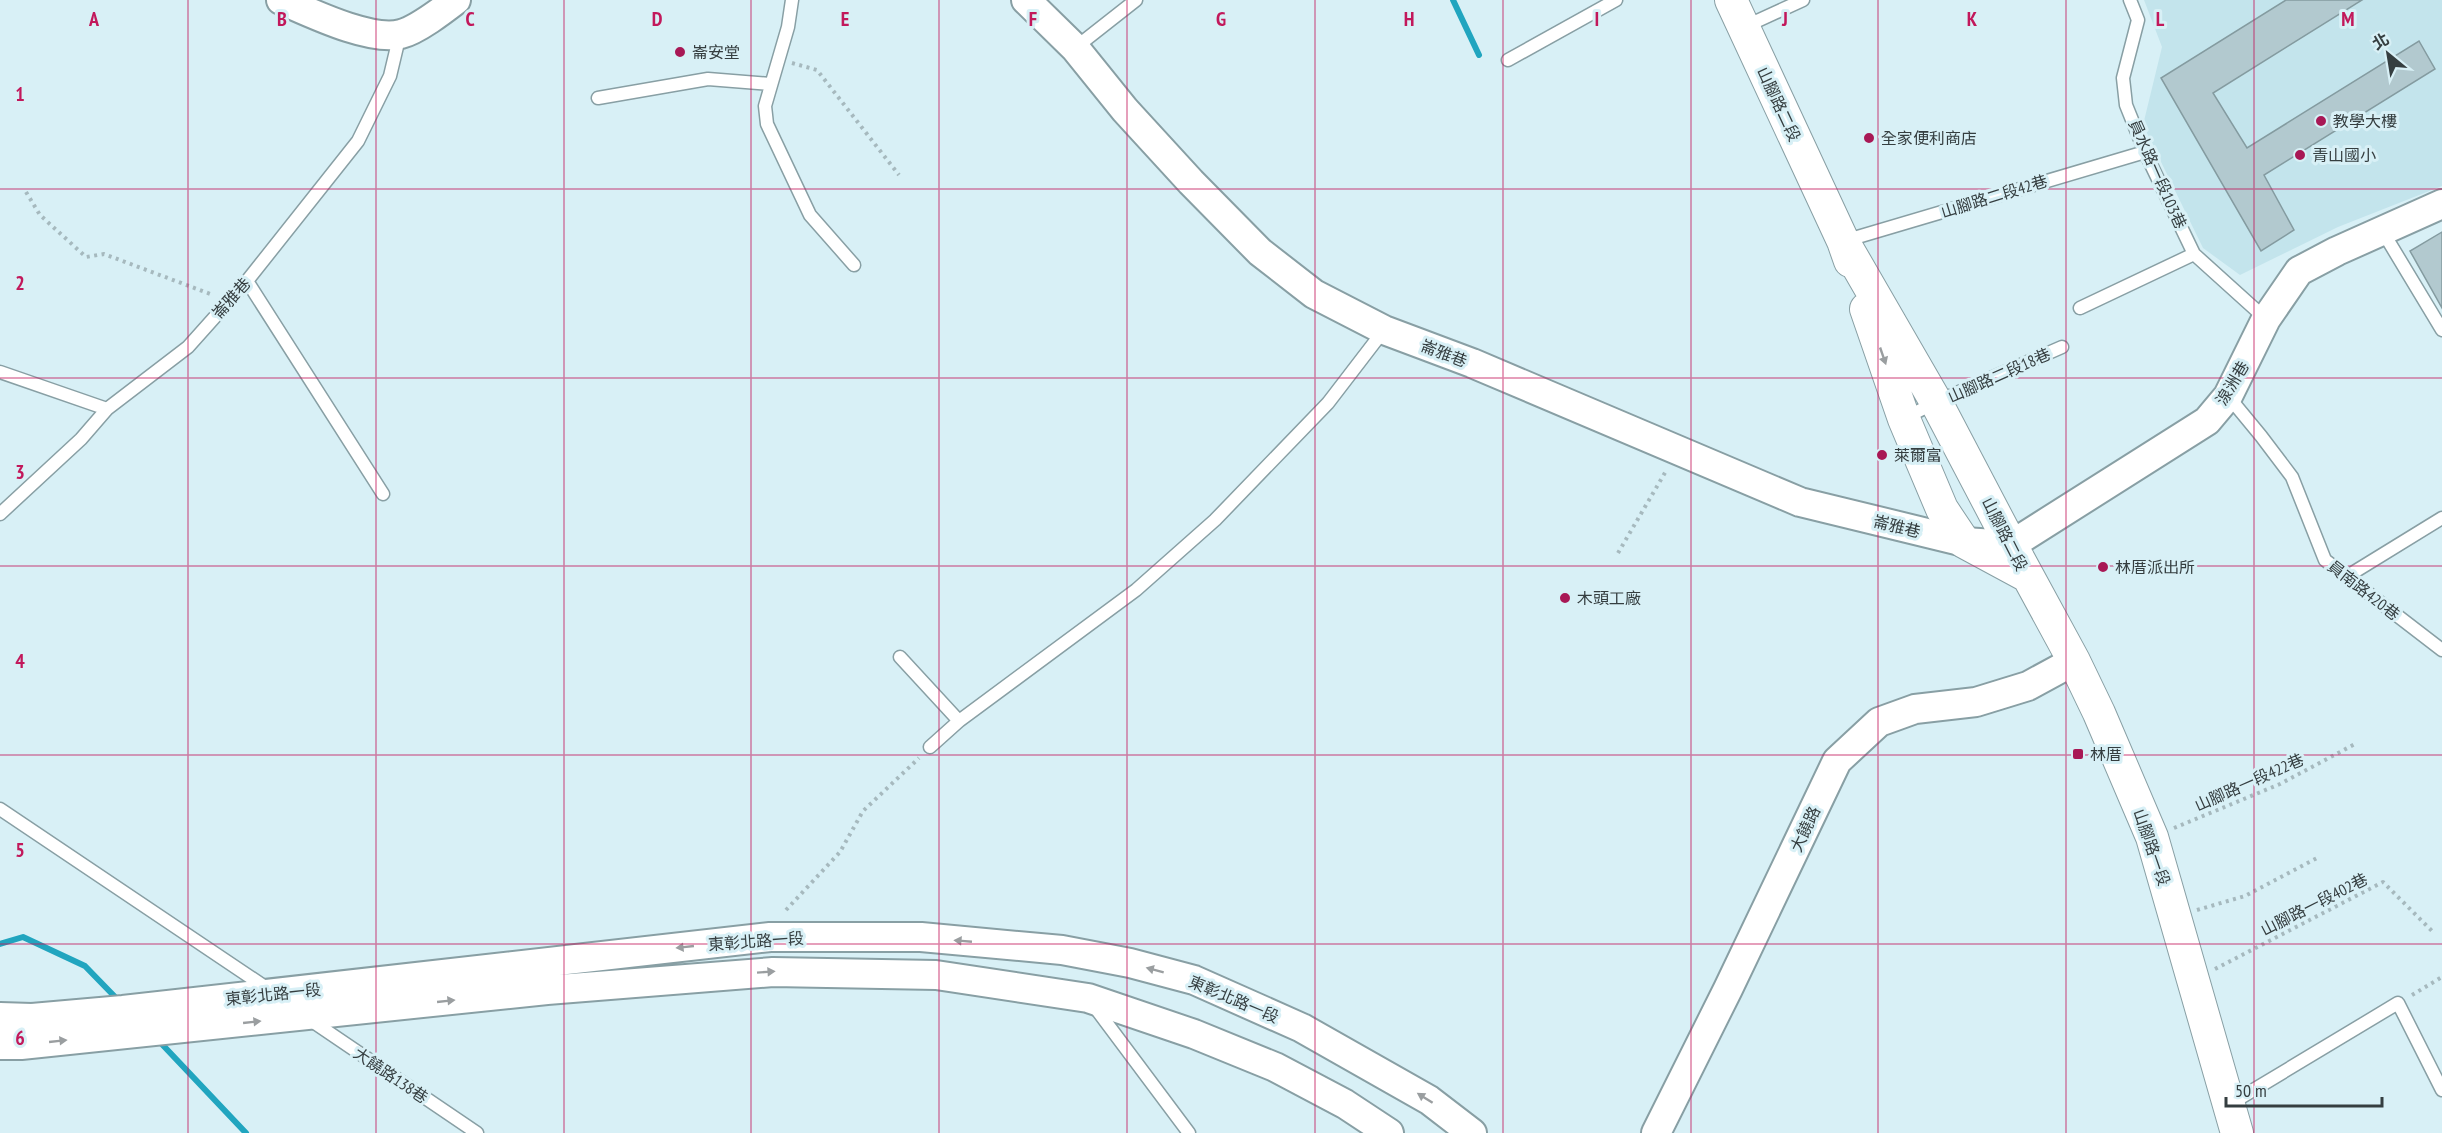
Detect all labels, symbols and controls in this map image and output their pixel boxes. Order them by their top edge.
text: A [88,6,100,32]
text: B [277,6,287,32]
text: C [465,6,475,32]
text: D [652,6,663,32]
text: E [841,6,849,32]
text: F [1029,6,1037,32]
text: G [1216,6,1226,32]
text: H [1404,6,1414,32]
text: I [1595,6,1599,32]
text: J [1781,6,1788,32]
text: K [1967,6,1978,32]
text: L [2156,6,2165,32]
text: M [2341,6,2355,32]
north arrow [2358,24,2418,84]
text: 北 [2369,28,2392,54]
place label: 崙安堂 [692,42,740,62]
marker: 崙安堂 [673,45,687,59]
street label: 山腳路二段 [1753,64,1805,144]
text: 1 [15,81,25,107]
place label: 教學大樓 [2333,111,2397,131]
marker: 教學大樓 [2314,114,2328,128]
street label: 員水路一段103巷 [2125,116,2191,232]
place label: 全家便利商店 [1881,128,1977,148]
marker: 全家便利商店 [1862,131,1876,145]
place label: 青山國小 [2312,145,2376,165]
marker: 青山國小 [2293,148,2307,162]
street label: 山腳路二段42巷 [1938,170,2050,222]
text: 2 [15,270,25,296]
street label: 崙雅巷 [208,273,254,323]
street label: 崙雅巷 [1418,335,1470,371]
street label: 山腳路二段18巷 [1945,343,2053,407]
one-way arrow [1878,347,1888,365]
street label: 湶洲巷 [2211,357,2253,409]
place label: 萊爾富 [1894,445,1942,465]
marker: 萊爾富 [1875,448,1889,462]
text: 3 [15,459,25,485]
street label: 山腳路二段 [1978,494,2032,574]
street label: 崙雅巷 [1871,510,1923,542]
street label: 員南路420巷 [2324,556,2404,624]
place label: 林厝派出所 [2115,557,2195,577]
marker: 林厝派出所 [2096,560,2110,574]
place label: 木頭工廠 [1577,588,1641,608]
marker: 木頭工廠 [1558,591,1572,605]
text: 4 [15,648,25,674]
place label: 林厝 [2090,744,2122,764]
marker: 林厝 [2071,747,2085,761]
street label: 山腳路一段422巷 [2191,749,2307,815]
street label: 大饒路 [1786,803,1824,855]
street label: 山腳路一段 [2130,806,2174,888]
text: 5 [15,837,25,863]
street label: 山腳路一段402巷 [2257,868,2371,940]
street label: 東彰北路一段 [707,928,805,954]
one-way arrow [953,936,972,946]
one-way arrow [675,942,694,952]
one-way arrow [1146,965,1164,974]
one-way arrow [756,968,775,977]
street label: 東彰北路一段 [1186,971,1282,1027]
street label: 東彰北路一段 [224,979,322,1009]
one-way arrow [437,996,456,1006]
one-way arrow [243,1017,262,1027]
text: 6 [15,1025,25,1051]
one-way arrow [49,1036,68,1046]
street label: 大饒路138巷 [350,1043,432,1107]
scale bar [2226,1070,2382,1108]
text: 50 m [2235,1079,2267,1102]
one-way arrow [1418,1092,1434,1104]

